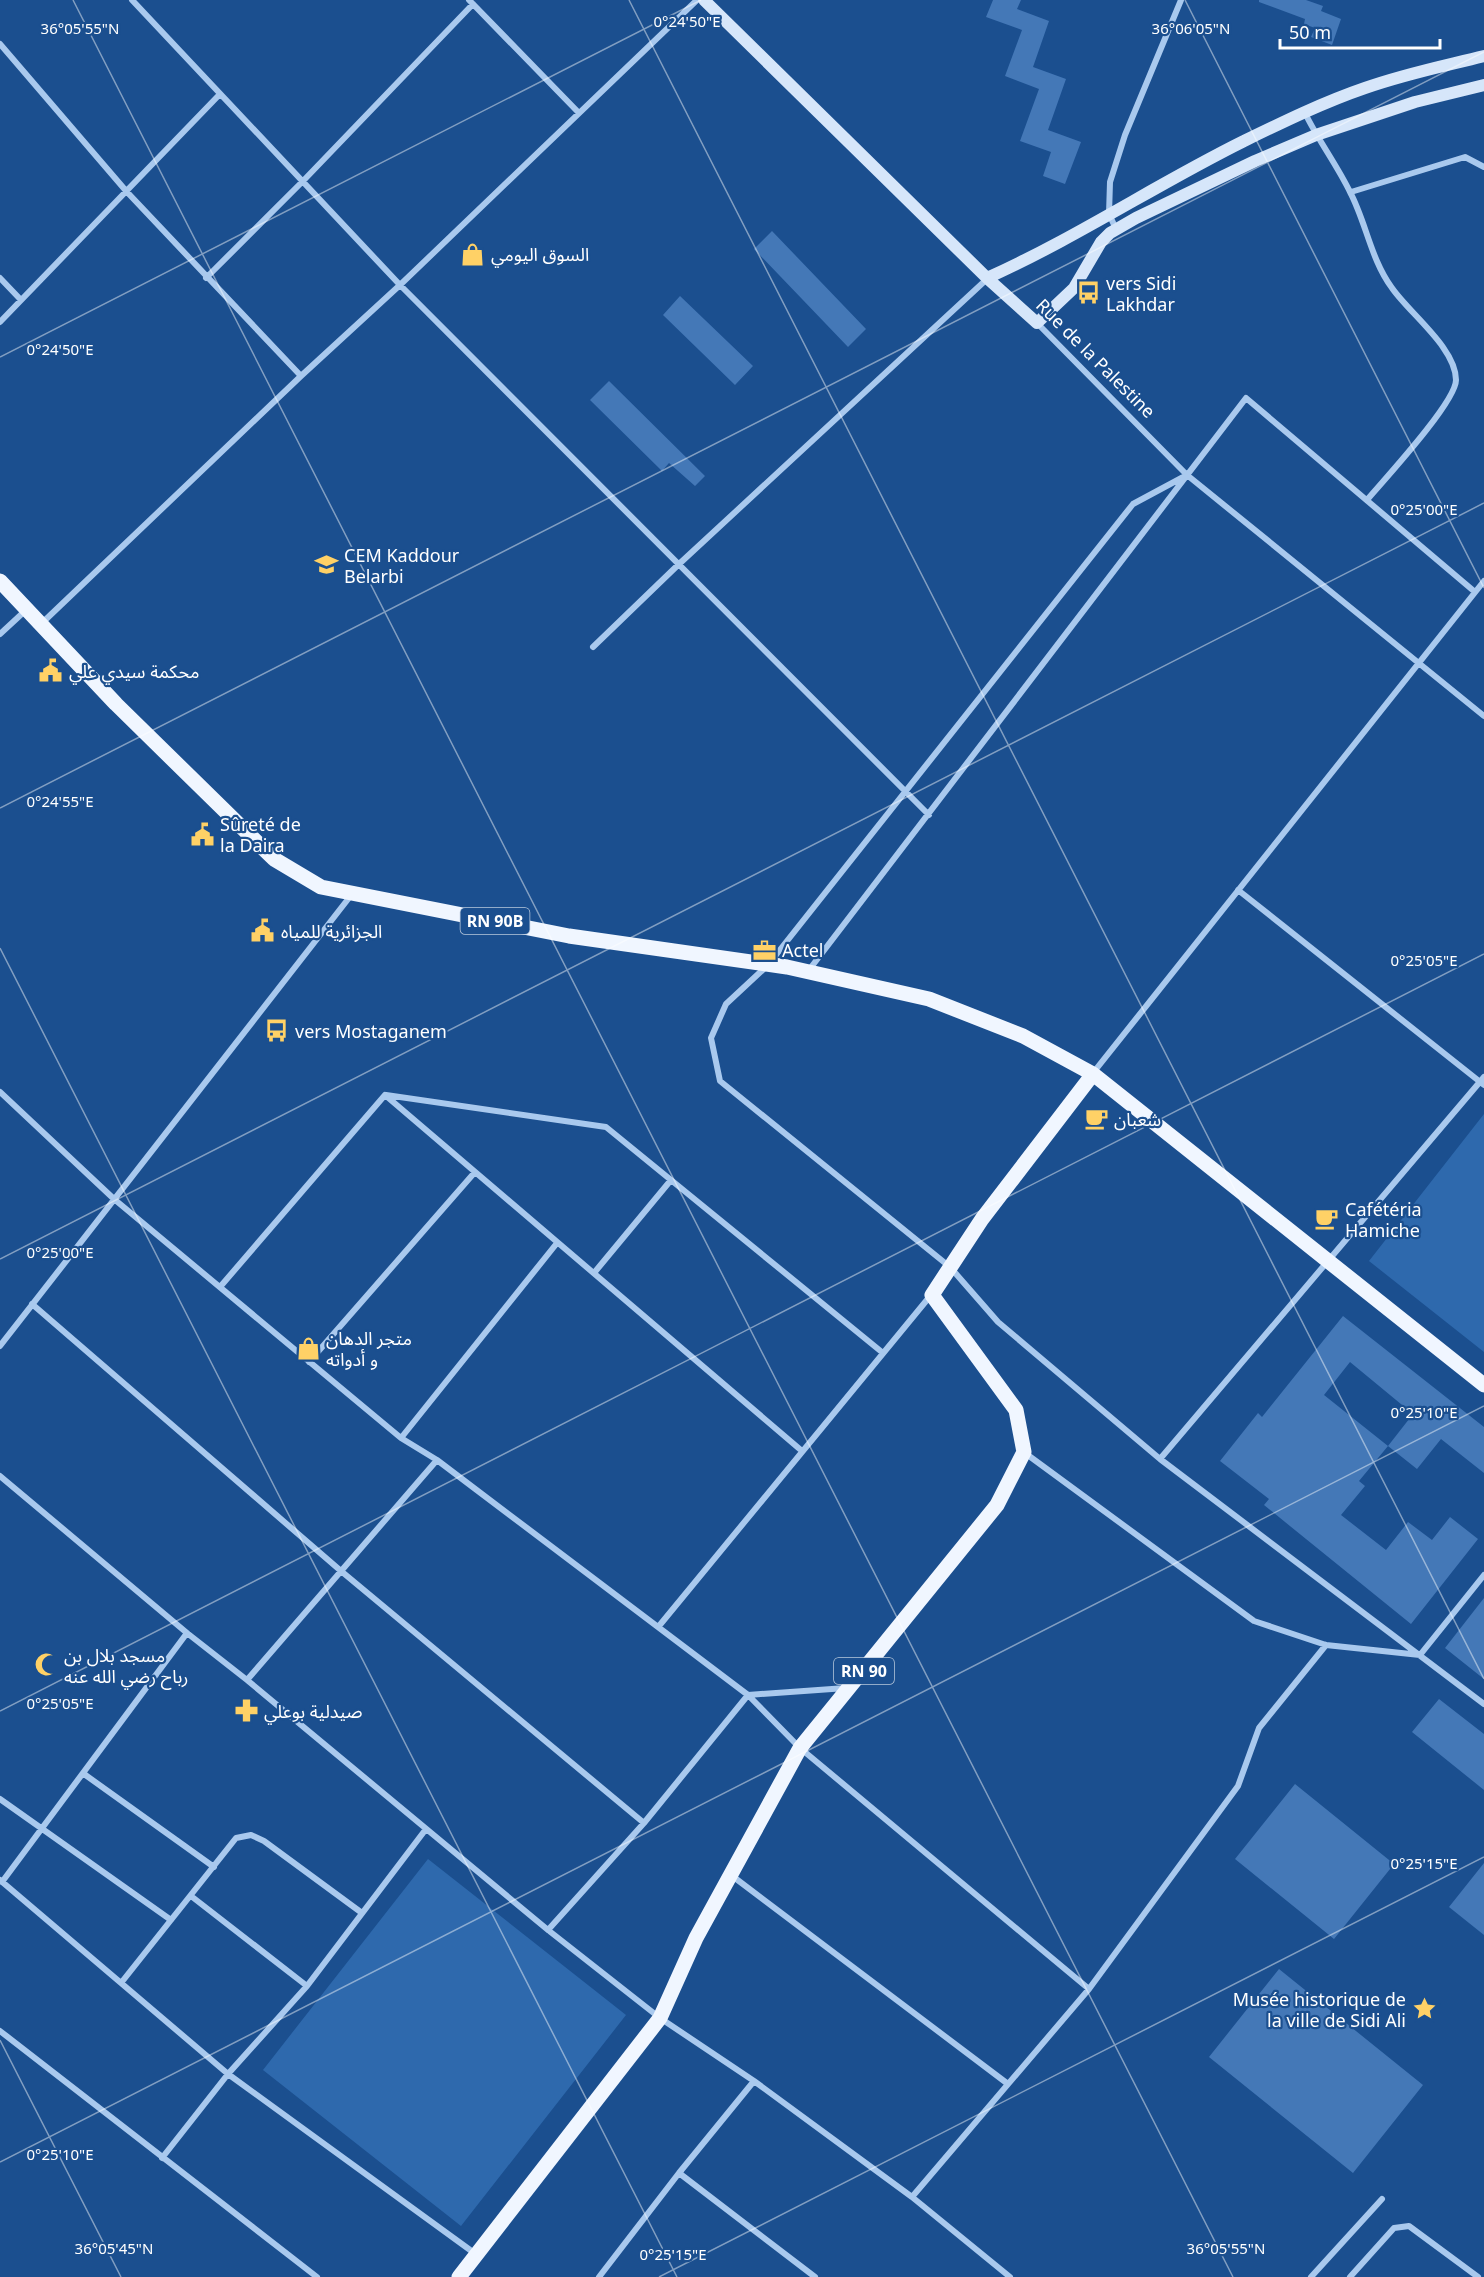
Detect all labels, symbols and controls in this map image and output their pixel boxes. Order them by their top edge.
text: 0°24'50"E [653,11,721,31]
scale bar [1280,12,1440,50]
text: 36°05'55"N [41,18,119,38]
text: 36°06'05"N [1152,18,1230,38]
text: 50 m [1289,20,1331,44]
shop icon: السوق اليومي [460,241,486,267]
place label: السوق اليومي [491,242,589,268]
place label: vers Sidi Lakhdar [1106,271,1176,316]
bus stop icon: vers Sidi Lakhdar [1075,280,1101,306]
street label: Rue de la Palestine [1031,293,1161,423]
text: 0°24'50"E [26,339,94,359]
text: 0°25'00"E [1390,499,1458,519]
place label: CEM Kaddour Belarbi [344,543,460,588]
school or university icon: CEM Kaddour Belarbi [313,552,339,578]
public building icon: محكمة سيدي علي [38,658,64,684]
place label: محكمة سيدي علي [69,659,199,685]
text: 0°24'55"E [26,791,94,811]
place label: Sûreté de la Daira [220,812,301,857]
public building icon: Sûreté de la Daira [189,821,215,847]
road number: RN 90B [460,908,530,934]
public building icon: الجزائرية للمياه [250,918,276,944]
place label: الجزائرية للمياه [281,919,382,943]
office icon: Actel [751,937,777,963]
place label: Actel [782,938,823,962]
text: 0°25'05"E [1390,950,1458,970]
bus stop icon: vers Mostaganem [264,1018,290,1044]
place label: vers Mostaganem [295,1019,447,1043]
cafe icon: شعبان [1083,1106,1109,1132]
place label: شعبان [1114,1107,1161,1131]
place label: Cafétéria Hamiche [1345,1197,1422,1242]
cafe icon: Cafétéria Hamiche [1314,1206,1340,1232]
text: 0°25'00"E [26,1242,94,1262]
place label: متجر الدهان و أدواته [326,1326,412,1371]
shop icon: متجر الدهان و أدواته [295,1335,321,1361]
text: 0°25'10"E [1390,1402,1458,1422]
place label: مسجد بلال بن رباح رضي الله عنه [64,1643,188,1690]
mosque icon: مسجد بلال بن رباح رضي الله عنه [33,1652,59,1678]
road number: RN 90 [834,1658,894,1684]
text: 0°25'05"E [26,1693,94,1713]
pharmacy icon: صيدلية بوعلي [233,1698,259,1724]
place label: صيدلية بوعلي [264,1699,362,1725]
text: 0°25'15"E [1390,1853,1458,1873]
place label: Musée historique de la ville de Sidi Ali [1233,1987,1406,2032]
place icon: Musée historique de la ville de Sidi Ali [1411,1996,1437,2022]
text: 0°25'10"E [26,2144,94,2164]
text: 36°05'45"N [75,2238,153,2258]
text: 36°05'55"N [1187,2238,1265,2258]
text: 0°25'15"E [639,2244,707,2264]

